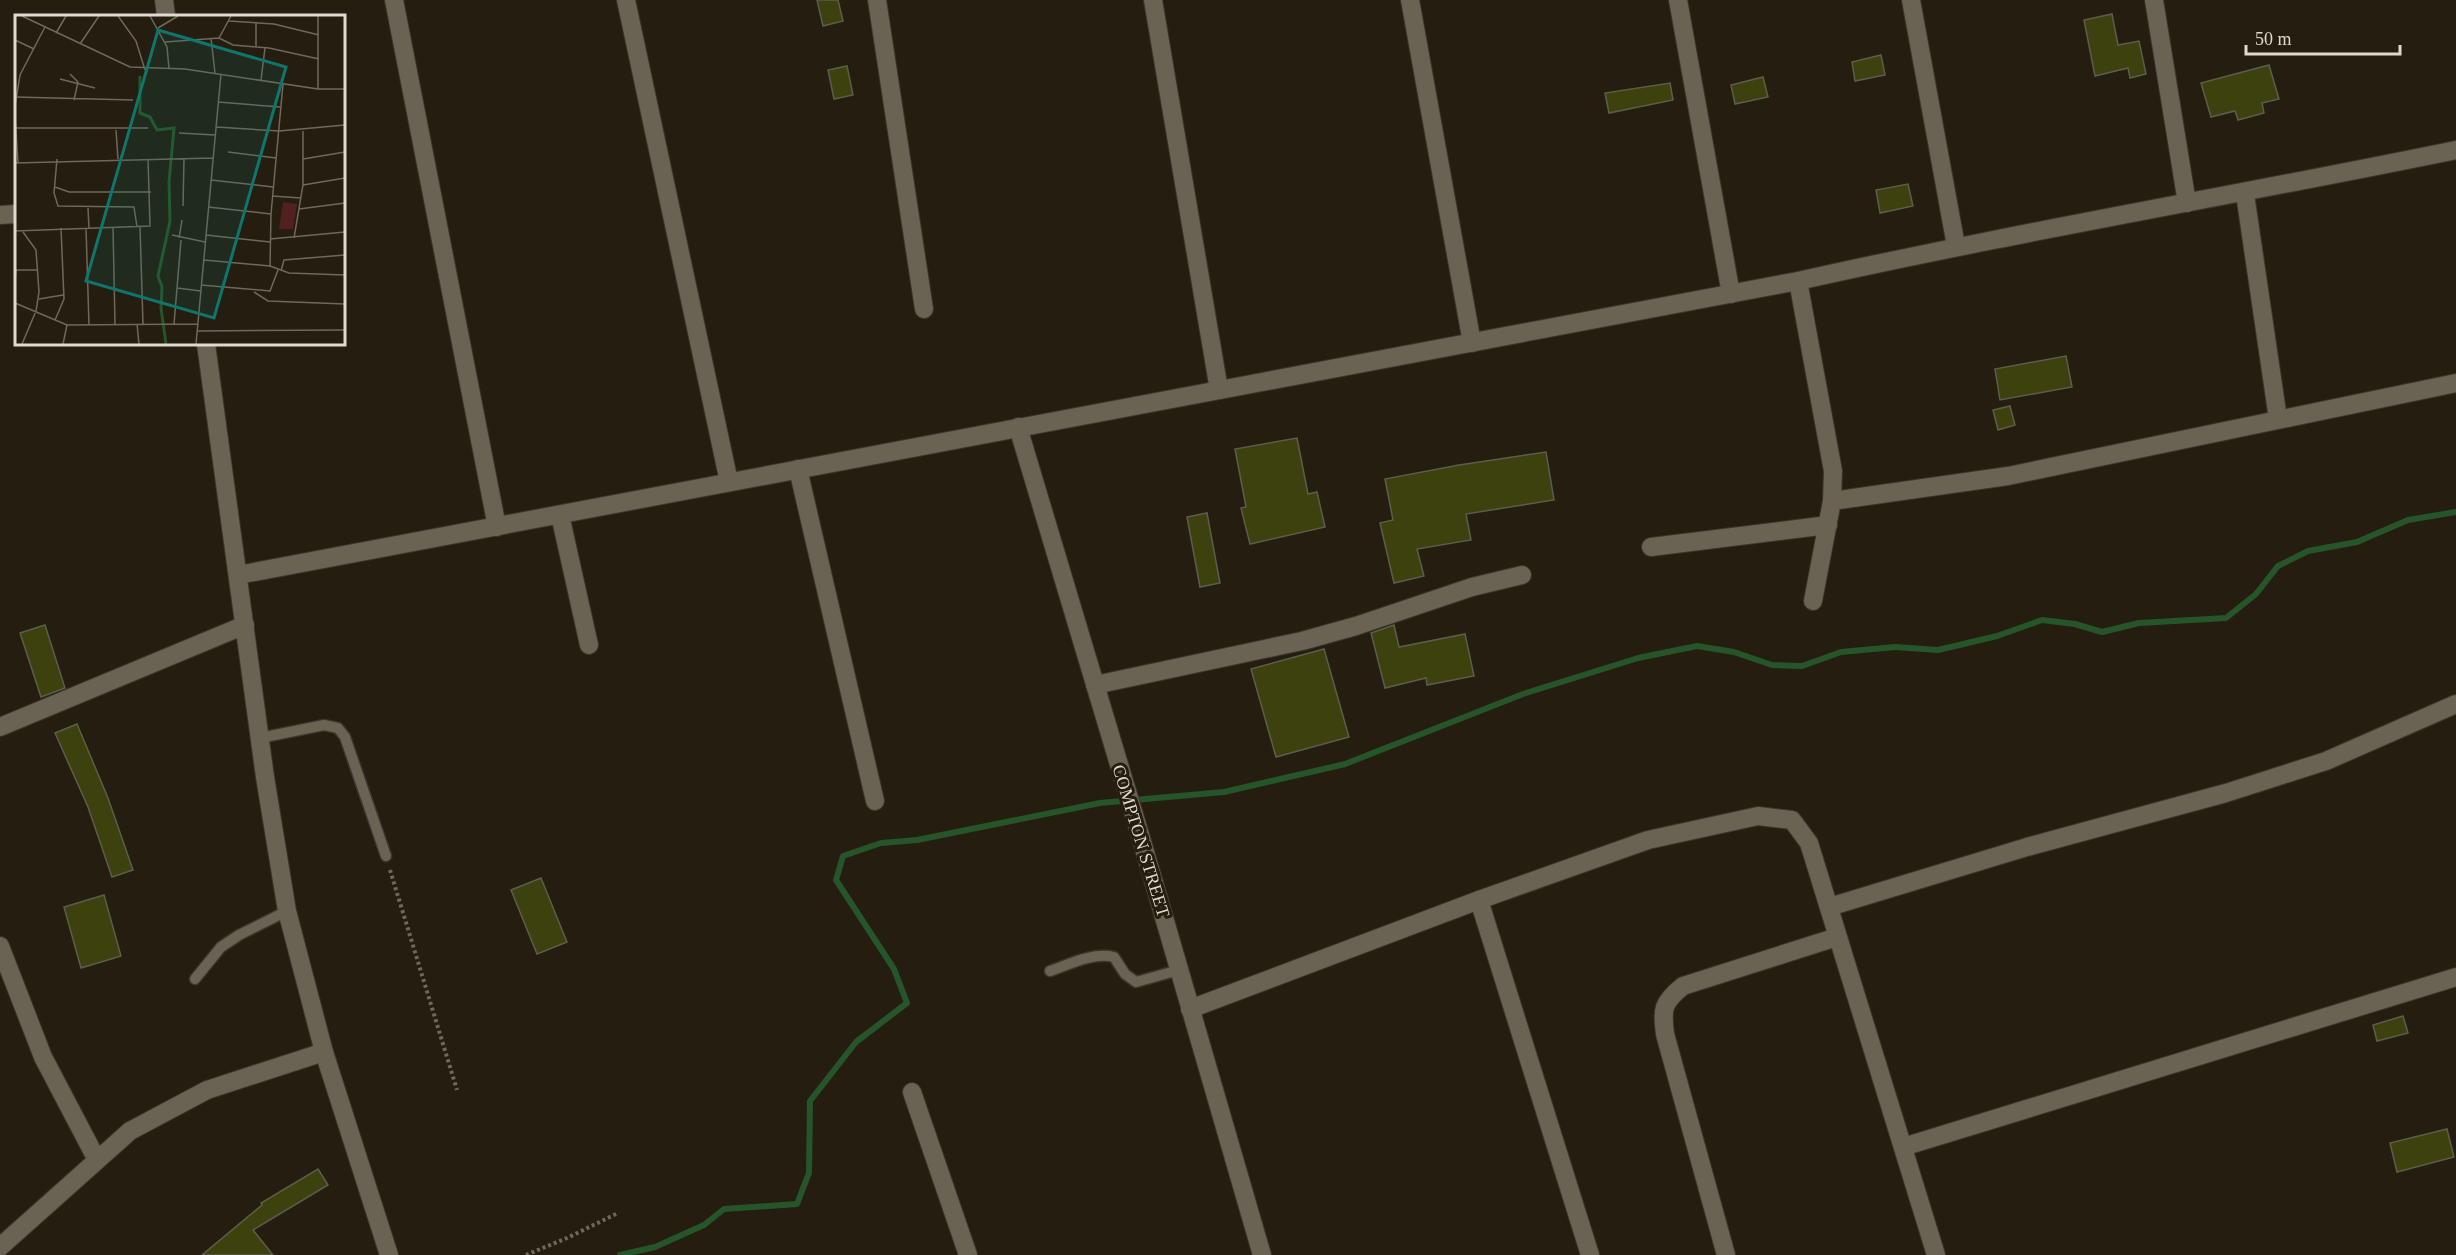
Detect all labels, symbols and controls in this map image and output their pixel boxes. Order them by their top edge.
inset map [15,15,345,345]
scale bar [2246,18,2400,56]
text: 50 m [2255,29,2292,49]
street label: COMPTON STREET [1108,762,1174,920]

